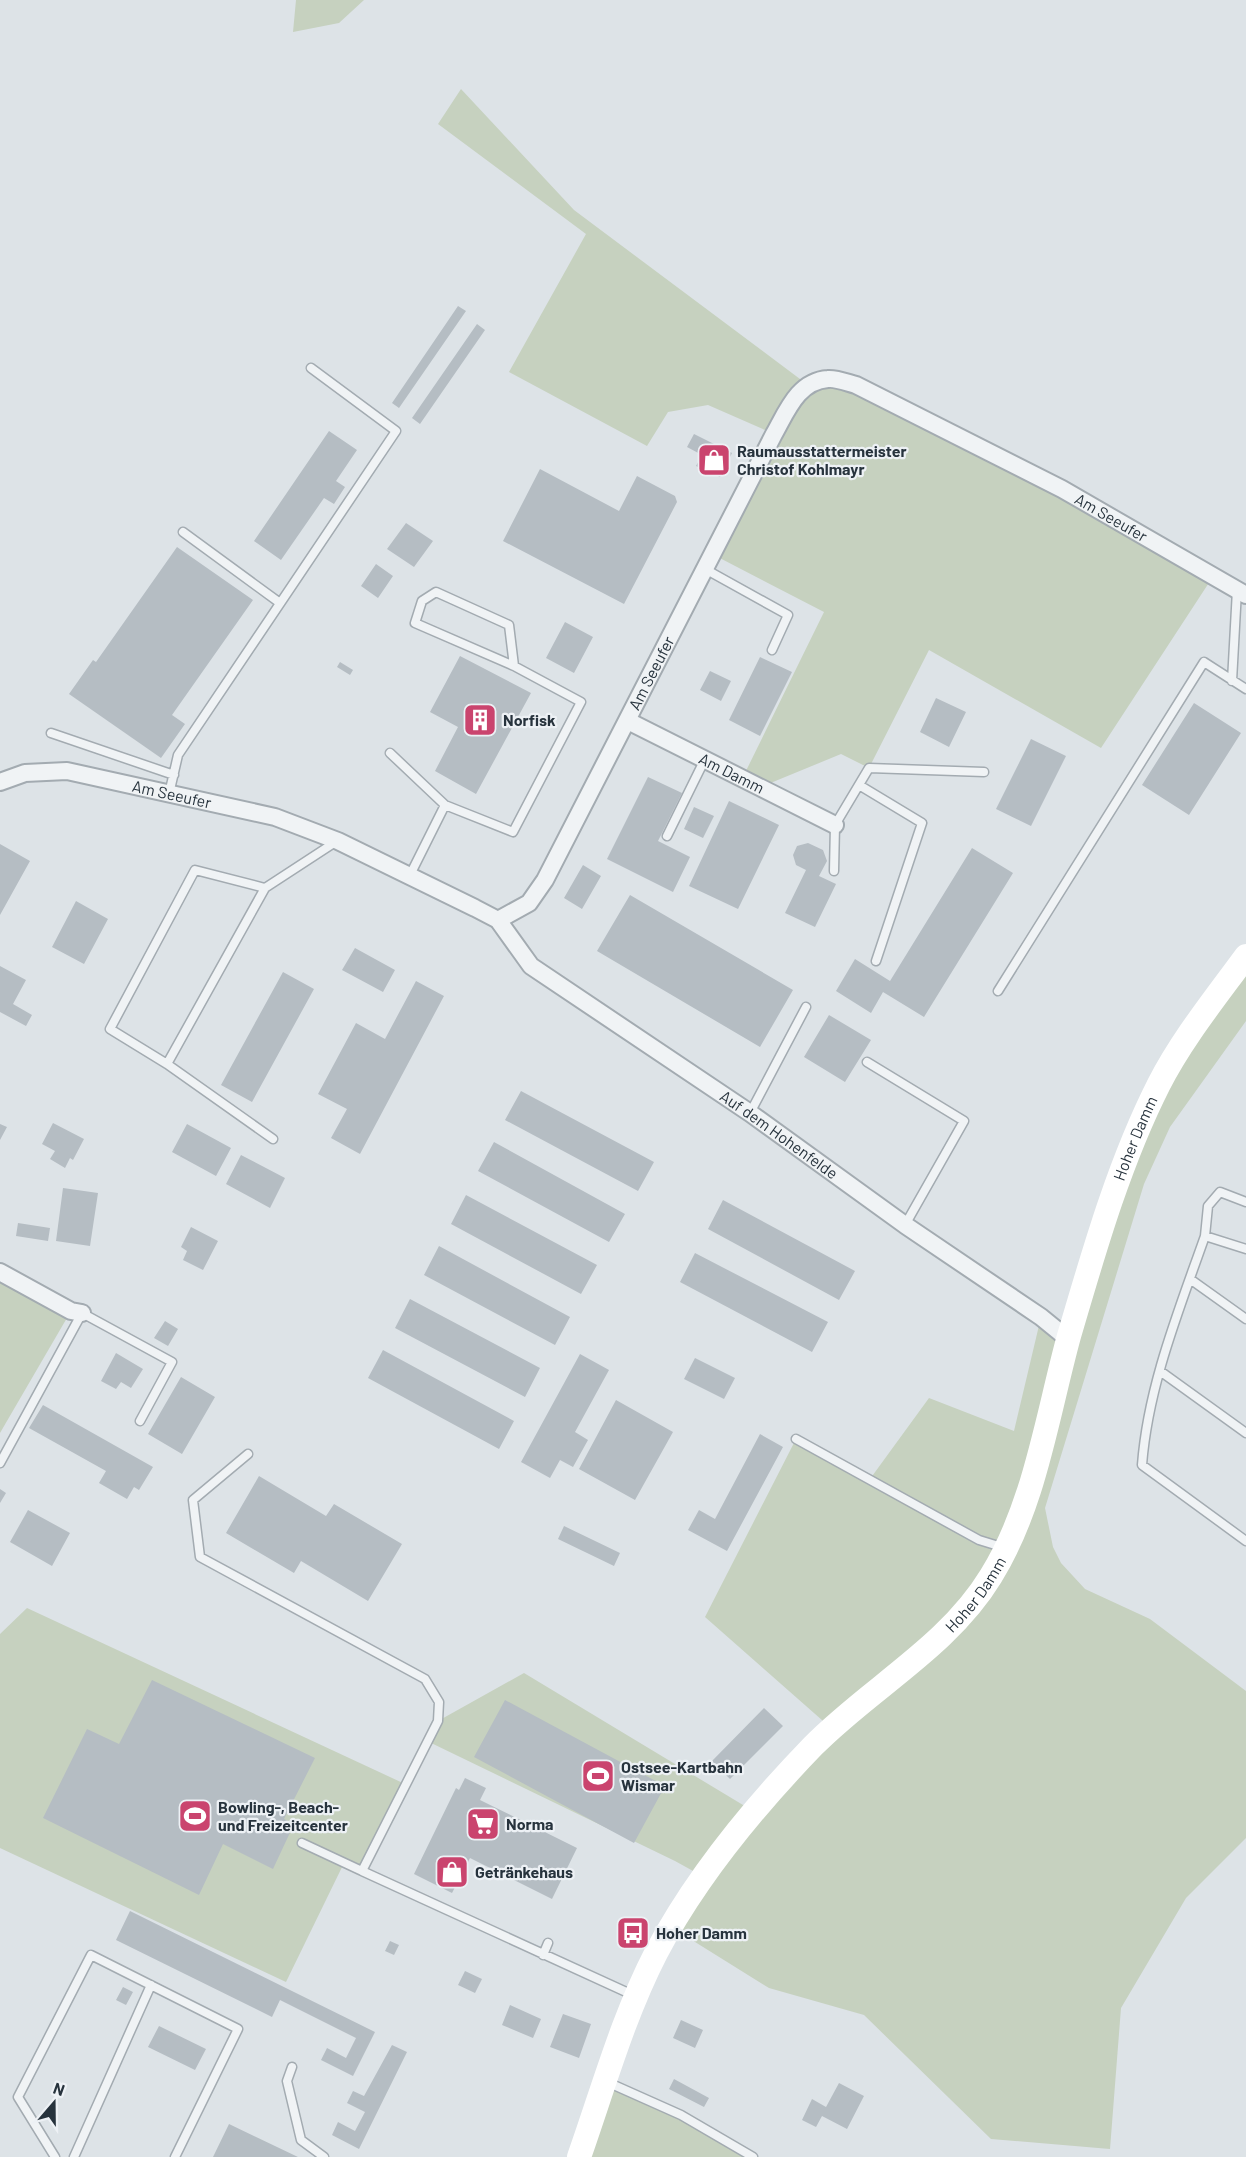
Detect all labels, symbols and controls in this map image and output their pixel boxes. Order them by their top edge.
place label: Raumausstattermeister Christof Kohlmayr [737,441,907,478]
shop icon: Raumausstattermeister Christof Kohlmayr [696,442,732,478]
street label: Am Seeufer [1072,489,1151,545]
street label: Am Seeufer [624,633,678,713]
building icon: Norfisk [462,702,498,738]
place label: Norfisk [503,710,556,729]
street label: Am Damm [696,748,768,797]
street label: Am Seeufer [131,776,213,812]
street label: Auf dem Hohenfelde [717,1086,842,1183]
street label: Hoher Damm [1109,1093,1161,1183]
street label: Hoher Damm [941,1553,1009,1636]
place label: Ostsee-Kartbahn Wismar [621,1757,743,1794]
sports icon: Ostsee-Kartbahn Wismar [580,1758,616,1794]
place label: Bowling-, Beach- und Freizeitcenter [218,1797,348,1834]
sports icon: Bowling-, Beach- und Freizeitcenter [177,1798,213,1834]
supermarket icon: Norma [465,1806,501,1842]
place label: Norma [506,1814,554,1833]
shop icon: Getränkehaus [434,1854,470,1890]
place label: Getränkehaus [475,1862,573,1881]
bus stop icon: Hoher Damm [615,1915,651,1951]
place label: Hoher Damm [656,1923,747,1942]
north arrow [24,2073,84,2133]
text: N [51,2078,68,2099]

